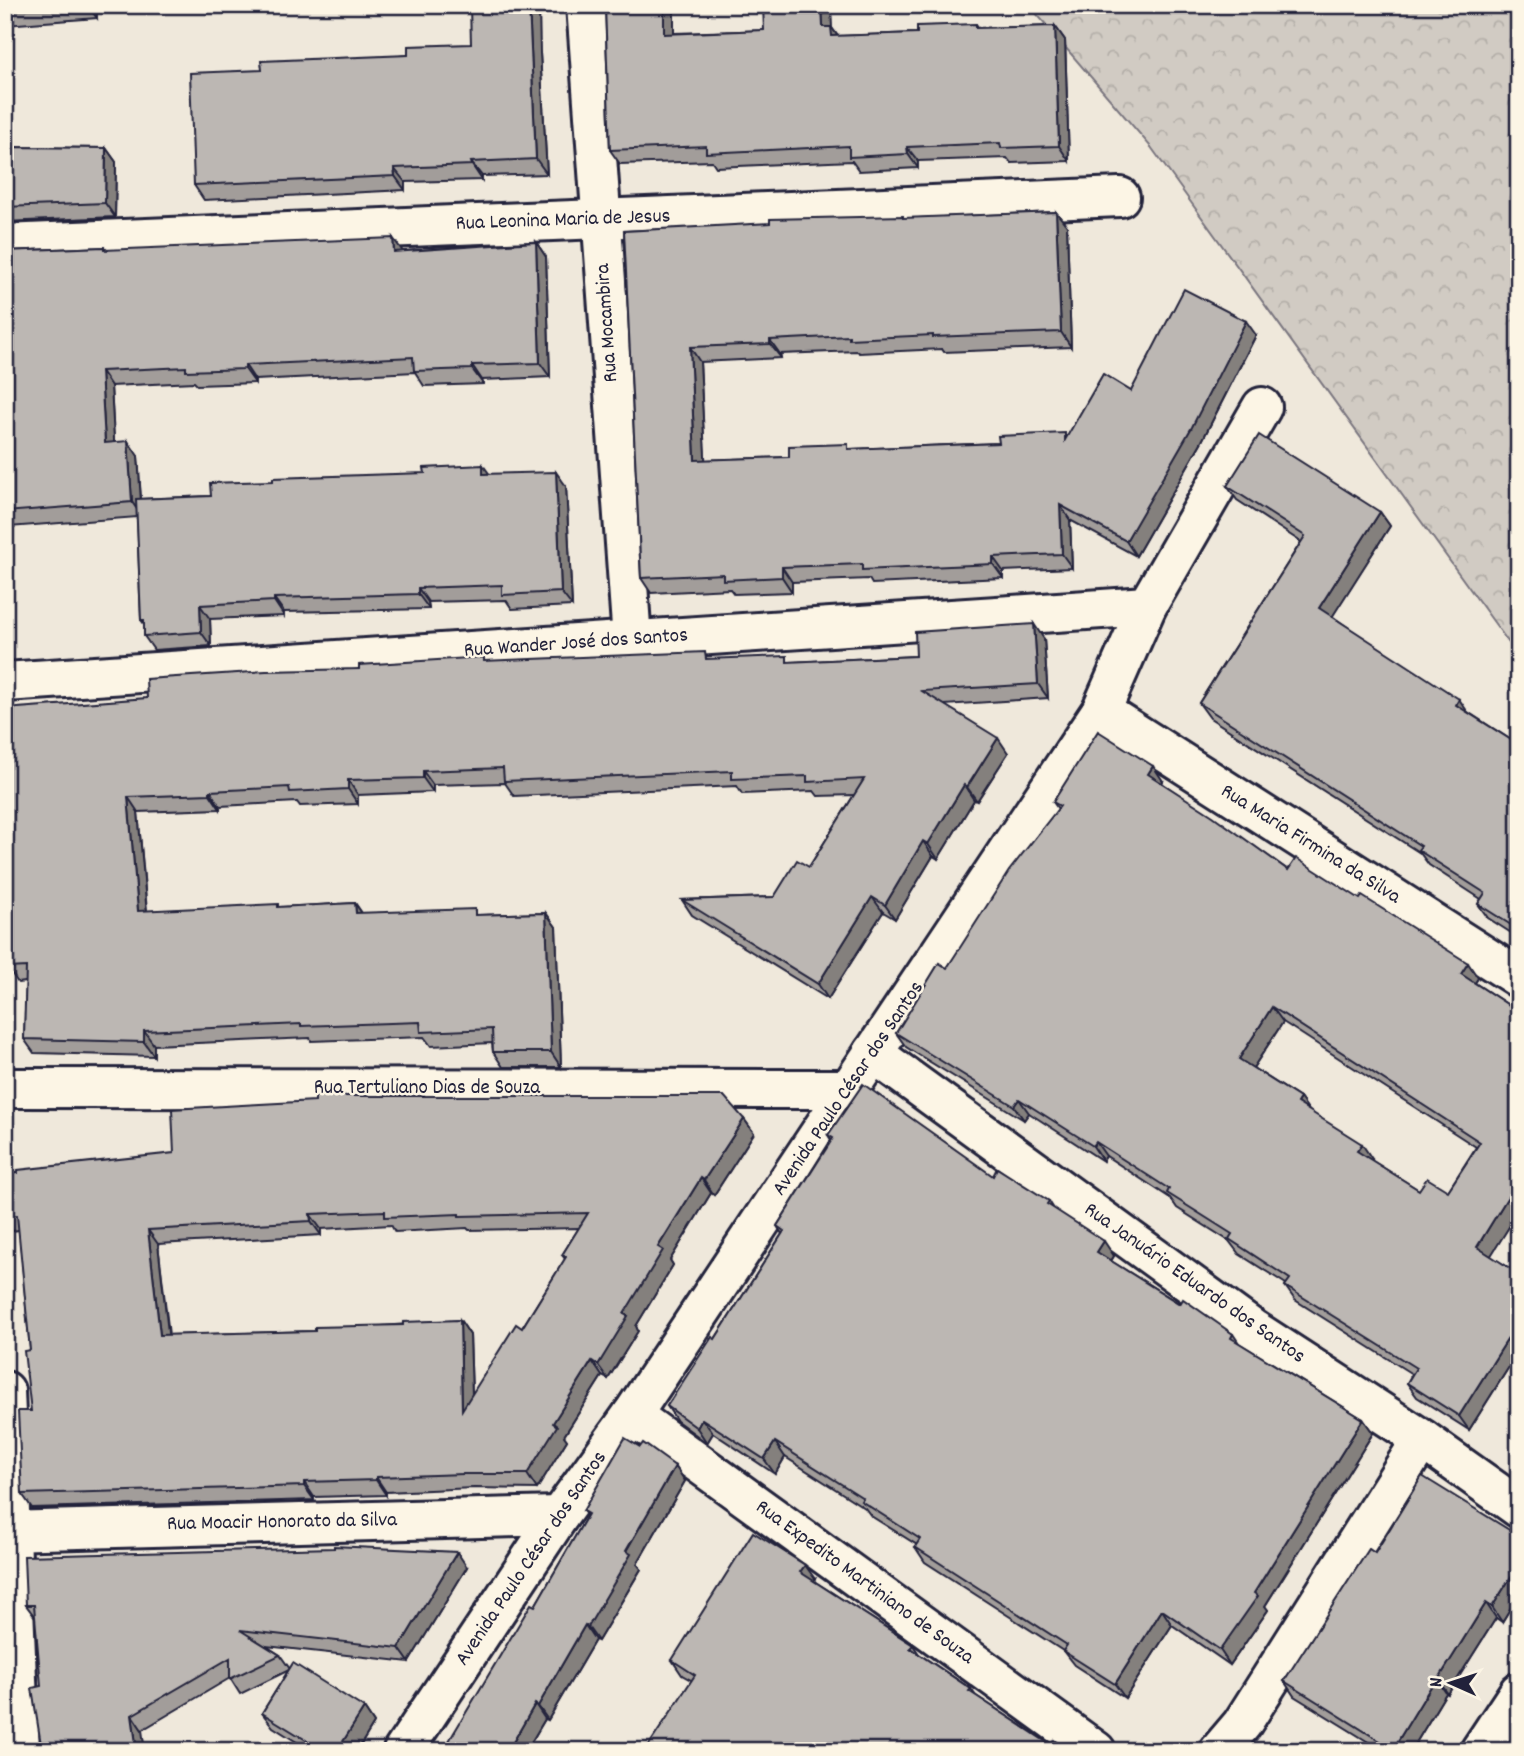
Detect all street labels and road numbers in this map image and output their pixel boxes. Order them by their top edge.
street label: Rua Leonina Maria de Jesus [455,202,671,240]
street label: Rua Mocambira [589,262,627,383]
street label: Rua Wander José dos Santos [463,621,689,667]
street label: Rua Maria Firmina da Silva [1214,777,1407,913]
street label: Avenida Paulo César dos Santos [766,976,932,1202]
street label: Rua Tertuliano Dias de Souza [314,1074,541,1104]
street label: Rua Januário Eduardo dos Santos [1077,1196,1311,1372]
street label: Avenida Paulo César dos Santos [449,1446,615,1672]
street label: Rua Expedito Martiniano de Souza [748,1493,981,1673]
street label: Rua Moacir Honorato da Silva [167,1506,398,1540]

